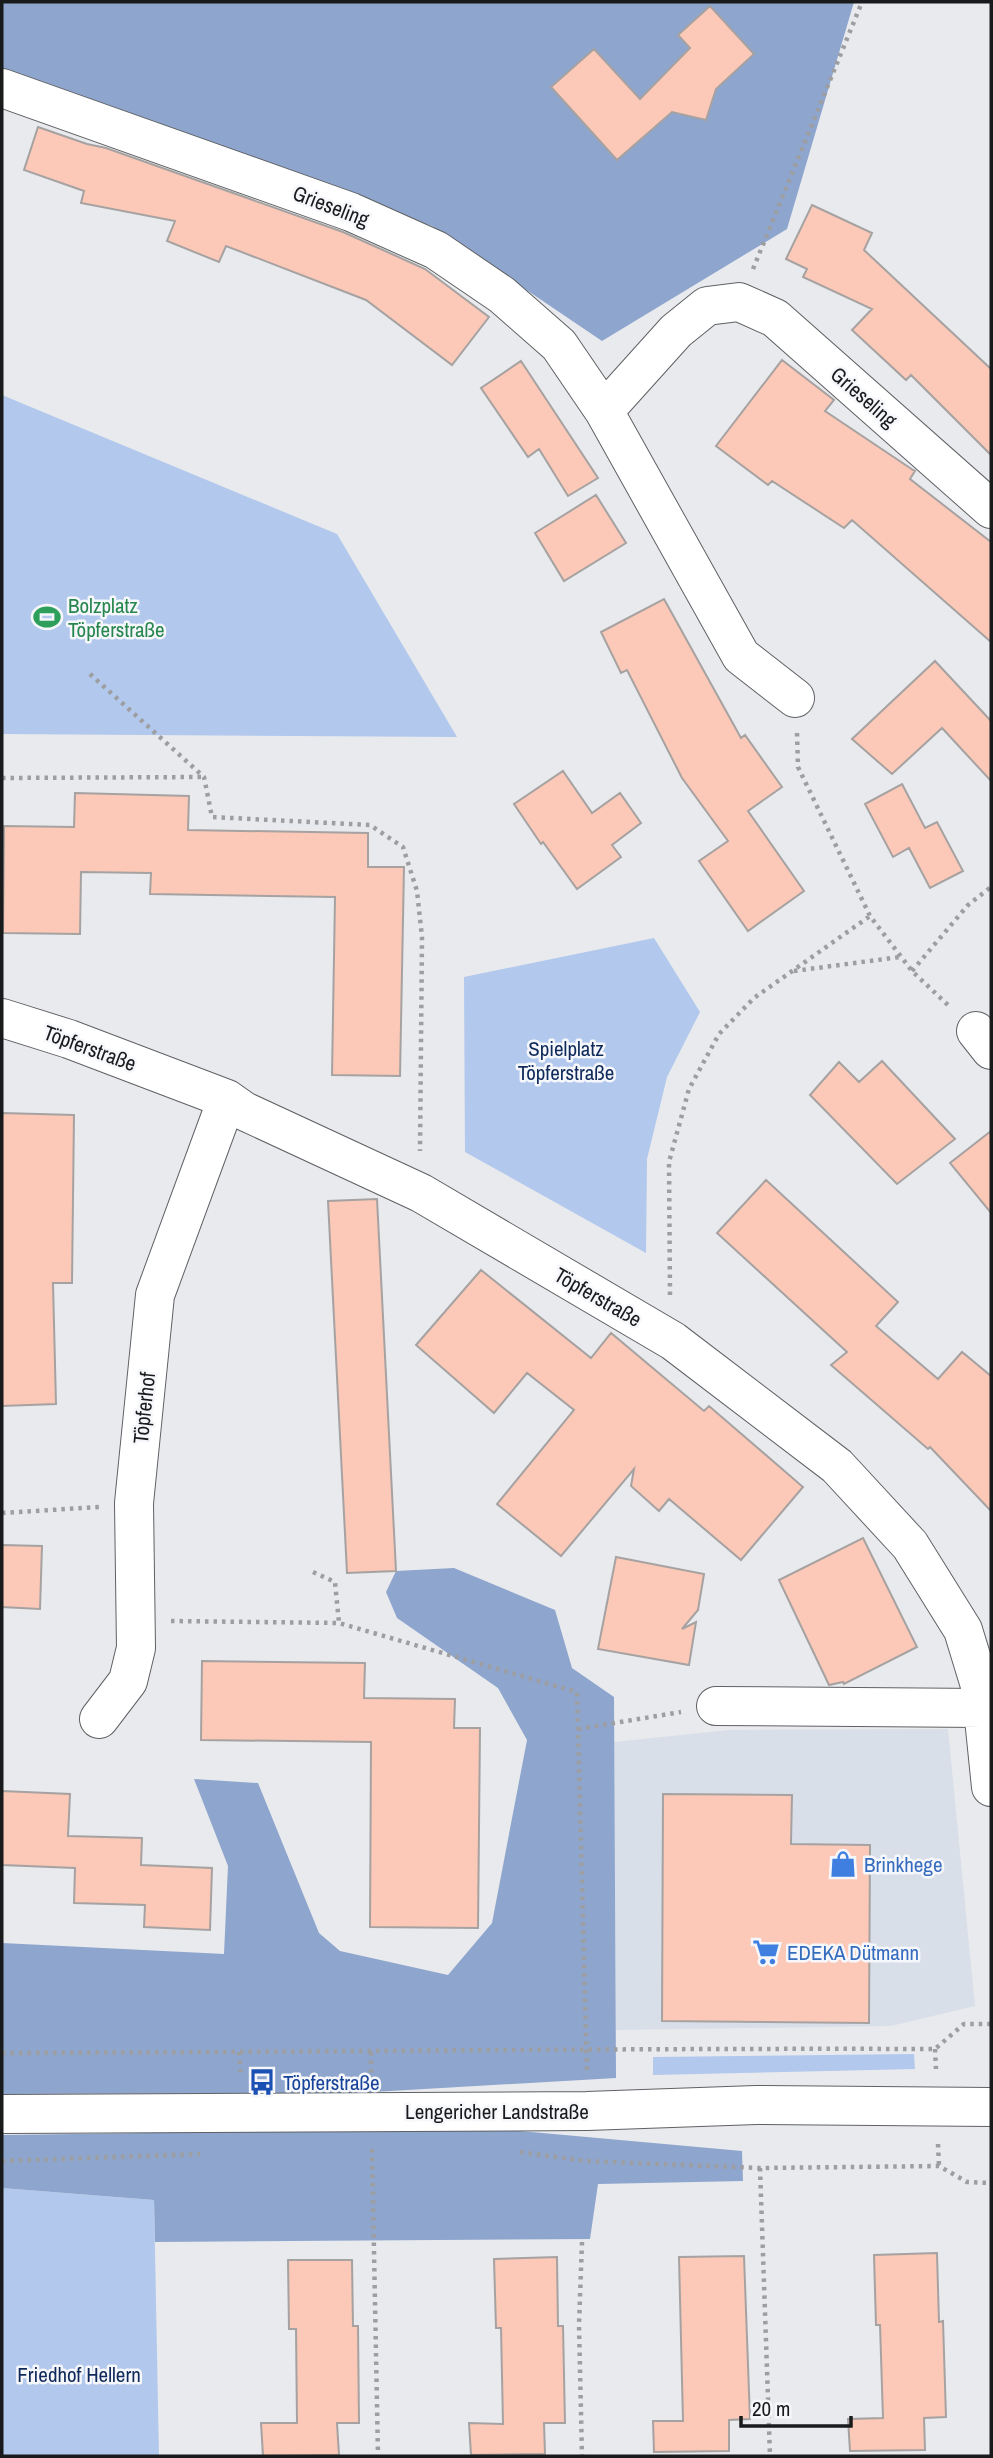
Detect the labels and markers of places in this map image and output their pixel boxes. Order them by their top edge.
place label: Bolzplatz Töpferstraße [68,591,165,644]
sports icon: Bolzplatz Töpferstraße [32,602,62,632]
shop icon: Brinkhege [828,1849,858,1879]
place label: Brinkhege [864,1850,943,1879]
supermarket icon: EDEKA Dütmann [751,1937,781,1967]
place label: EDEKA Dütmann [787,1938,919,1967]
bus stop icon: Töpferstraße [247,2067,277,2097]
place label: Töpferstraße [283,2068,380,2097]

